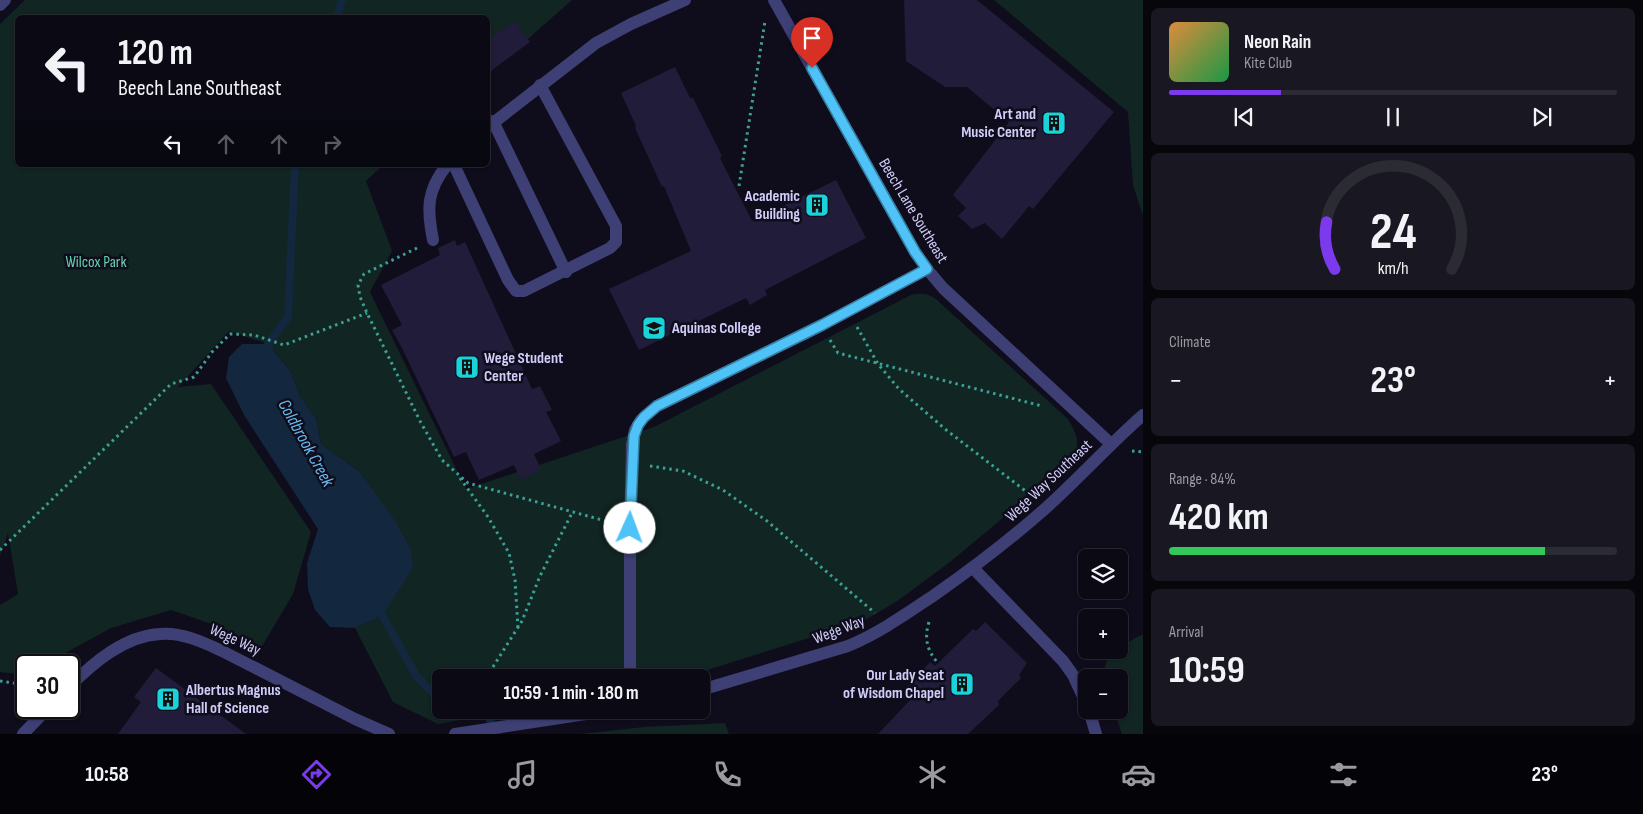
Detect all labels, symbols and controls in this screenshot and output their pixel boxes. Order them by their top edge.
pin [791,17,833,68]
icon: arrive [798,24,826,52]
text: Neon Rain [1244,31,1311,54]
text: 120 m [118,32,193,75]
icon: left [35,35,100,100]
text: Kite Club [1244,54,1292,73]
text: Beech Lane Southeast [118,75,281,102]
icon: previous [1230,103,1258,131]
icon: pause [1379,103,1407,131]
icon: next [1528,103,1556,131]
place label: Art and Music Center [961,105,1036,142]
building icon: Art and Music Center [1041,110,1067,136]
icon: left [159,130,187,158]
icon: ahead [212,130,240,158]
icon: ahead [265,130,293,158]
icon: right [318,130,346,158]
street label: Beech Lane Southeast [874,155,952,267]
place label: Academic Building [744,187,800,224]
building icon: Academic Building [804,192,830,218]
text: 24 [1370,201,1416,264]
park label: Wilcox Park [65,253,127,272]
text: km/h [1378,258,1408,279]
school or university icon: Aquinas College [641,315,667,341]
place label: Aquinas College [671,319,761,338]
text: Climate [1169,333,1211,352]
place label: Wege Student Center [484,349,563,386]
building icon: Wege Student Center [454,354,480,380]
text: 23° [1370,358,1416,403]
text: − [1169,364,1183,397]
text: + [1603,364,1617,397]
water label: Coldbrook Creek [273,396,339,491]
street label: Wege Way Southeast [1002,436,1096,526]
text: Range · 84% [1169,470,1236,489]
text: 420 km [1169,495,1269,540]
position arrow [603,501,655,553]
map controls [1078,549,1128,719]
button: layers [1078,549,1128,599]
button: + [1078,609,1128,659]
street label: Wege Way [810,611,868,649]
street label: Wege Way [206,620,264,660]
text: Arrival [1169,623,1203,642]
text: 10:59 [1169,648,1245,693]
speed limit sign: 30 [15,654,80,719]
place label: Our Lady Seat of Wisdom Chapel [843,666,944,703]
button: − [1078,669,1128,719]
building icon: Our Lady Seat of Wisdom Chapel [949,671,975,697]
place label: Albertus Magnus Hall of Science [185,681,281,718]
text: 10:59 · 1 min · 180 m [503,682,639,705]
building icon: Albertus Magnus Hall of Science [155,686,181,712]
icon: directions [299,757,334,792]
icon: music [505,757,540,792]
icon: phone [710,757,745,792]
icon: climate [915,757,950,792]
icon: car [1121,757,1156,792]
icon: filters [1326,757,1361,792]
text: 10:58 [85,761,129,788]
text: 23° [1531,761,1558,788]

